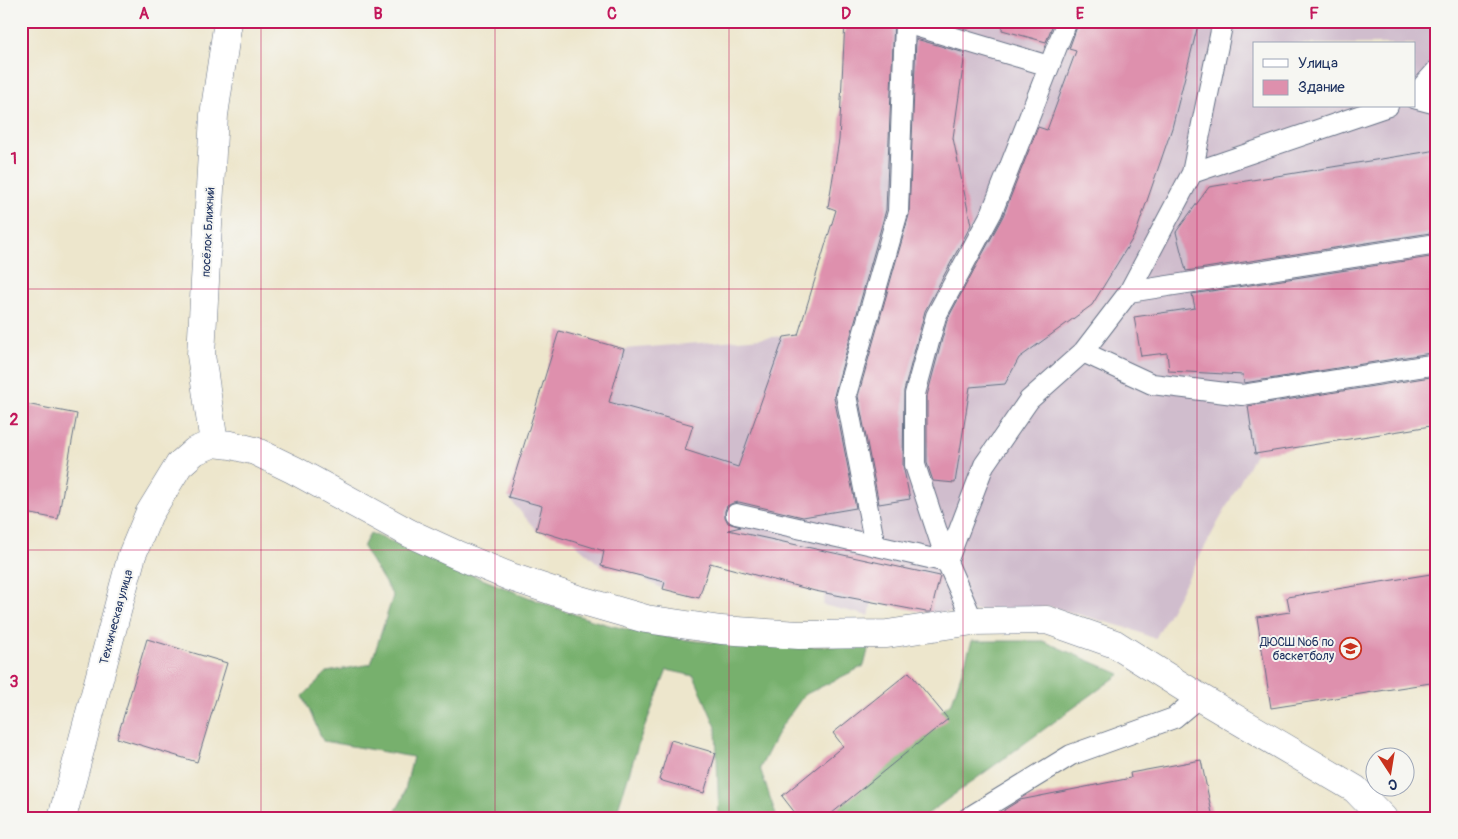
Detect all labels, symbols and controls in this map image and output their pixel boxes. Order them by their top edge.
text: A [139,4,150,24]
text: B [373,4,383,24]
text: C [607,4,617,24]
text: D [841,4,851,24]
text: E [1076,4,1085,24]
text: F [1309,4,1319,24]
legend [1253,42,1416,108]
text: Улица [1298,54,1338,73]
text: Здание [1298,78,1345,97]
text: 1 [11,149,17,169]
street label: посёлок Ближний [199,186,218,278]
text: 2 [10,410,19,430]
street label: Техническая улица [97,568,137,666]
place label: ДЮСШ №6 по баскетболу [1259,635,1335,664]
school or university icon: ДЮСШ №6 по баскетболу [1338,637,1362,661]
text: 3 [10,672,19,692]
north arrow [1366,746,1416,796]
text: С [1386,775,1399,794]

